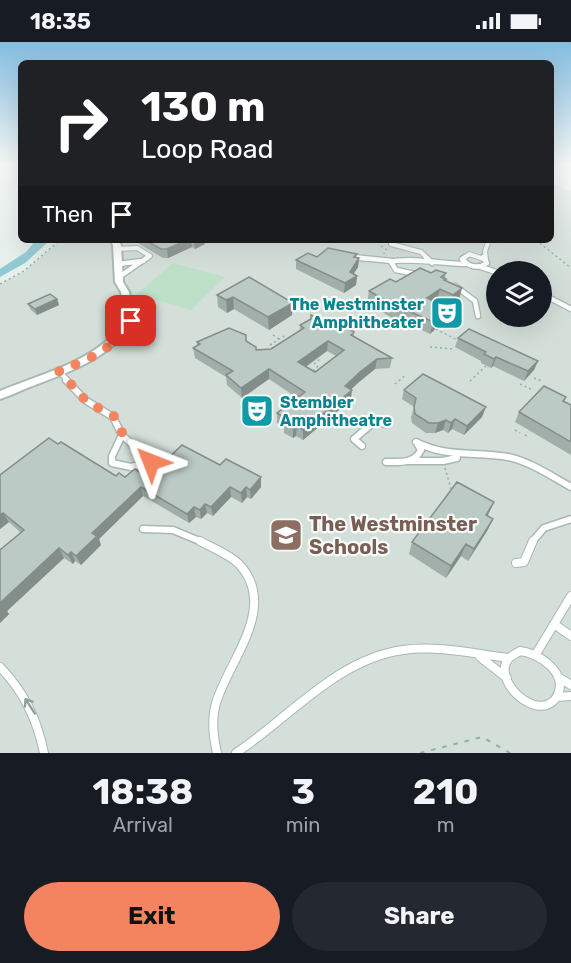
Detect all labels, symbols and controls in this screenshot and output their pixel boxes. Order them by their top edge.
text: 18:35 [30,8,91,35]
text: 130 m [141,82,266,132]
icon: right [42,84,120,162]
text: Loop Road [141,133,274,165]
icon: arrive [105,198,138,231]
text: Then [42,201,93,228]
map controls [486,261,552,327]
button: layers [486,261,552,327]
pin [105,295,156,346]
place label: The Westminster Amphitheater [290,295,425,332]
theatre icon: The Westminster Amphitheater [429,295,465,331]
icon: arrive [114,304,147,337]
theatre icon: Stembler Amphitheatre [239,393,275,429]
place label: Stembler Amphitheatre [280,393,392,430]
position arrow [119,430,183,494]
place label: The Westminster Schools [309,512,477,559]
school or university icon: The Westminster Schools [268,517,304,553]
one-way arrow [24,699,36,715]
text: 18:38 [92,770,193,813]
text: 3 [291,770,315,813]
text: 210 [413,770,479,813]
text: Arrival [113,813,173,837]
text: min [286,813,320,837]
text: m [437,813,455,837]
button: Exit [24,882,280,951]
button: Share [292,882,547,951]

